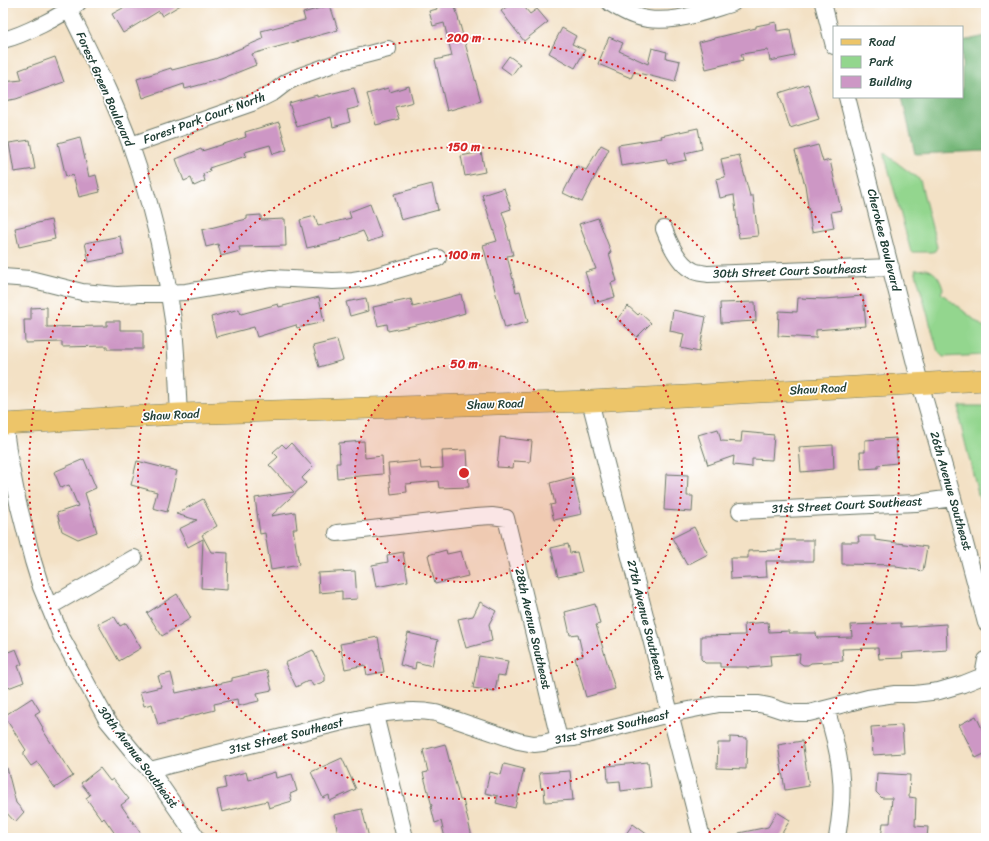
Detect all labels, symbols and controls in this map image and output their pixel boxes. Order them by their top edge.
legend [833,26,963,98]
text: 200 m [446,27,482,49]
street label: Forest Green Boulevard [70,28,140,151]
text: Road [869,31,896,53]
text: Park [869,51,894,73]
text: Building [869,71,912,93]
street label: Forest Park Court North [140,86,268,150]
text: 150 m [448,136,481,158]
street label: Cherokee Boulevard [861,186,908,295]
text: 100 m [448,244,481,266]
street label: 30th Street Court Southeast [712,257,868,285]
text: 50 m [450,353,478,375]
street label: Shaw Road [789,376,848,401]
street label: Shaw Road [466,392,525,416]
street label: Shaw Road [142,402,201,427]
street label: 26th Avenue Southeast [923,429,979,553]
centre of rings [457,466,471,480]
street label: 31st Street Court Southeast [771,490,923,520]
street label: 27th Avenue Southeast [620,557,672,683]
street label: 28th Avenue Southeast [508,566,558,692]
street label: 30th Avenue Southeast [92,701,184,813]
street label: 31st Street Southeast [552,703,673,751]
street label: 31st Street Southeast [226,711,347,761]

